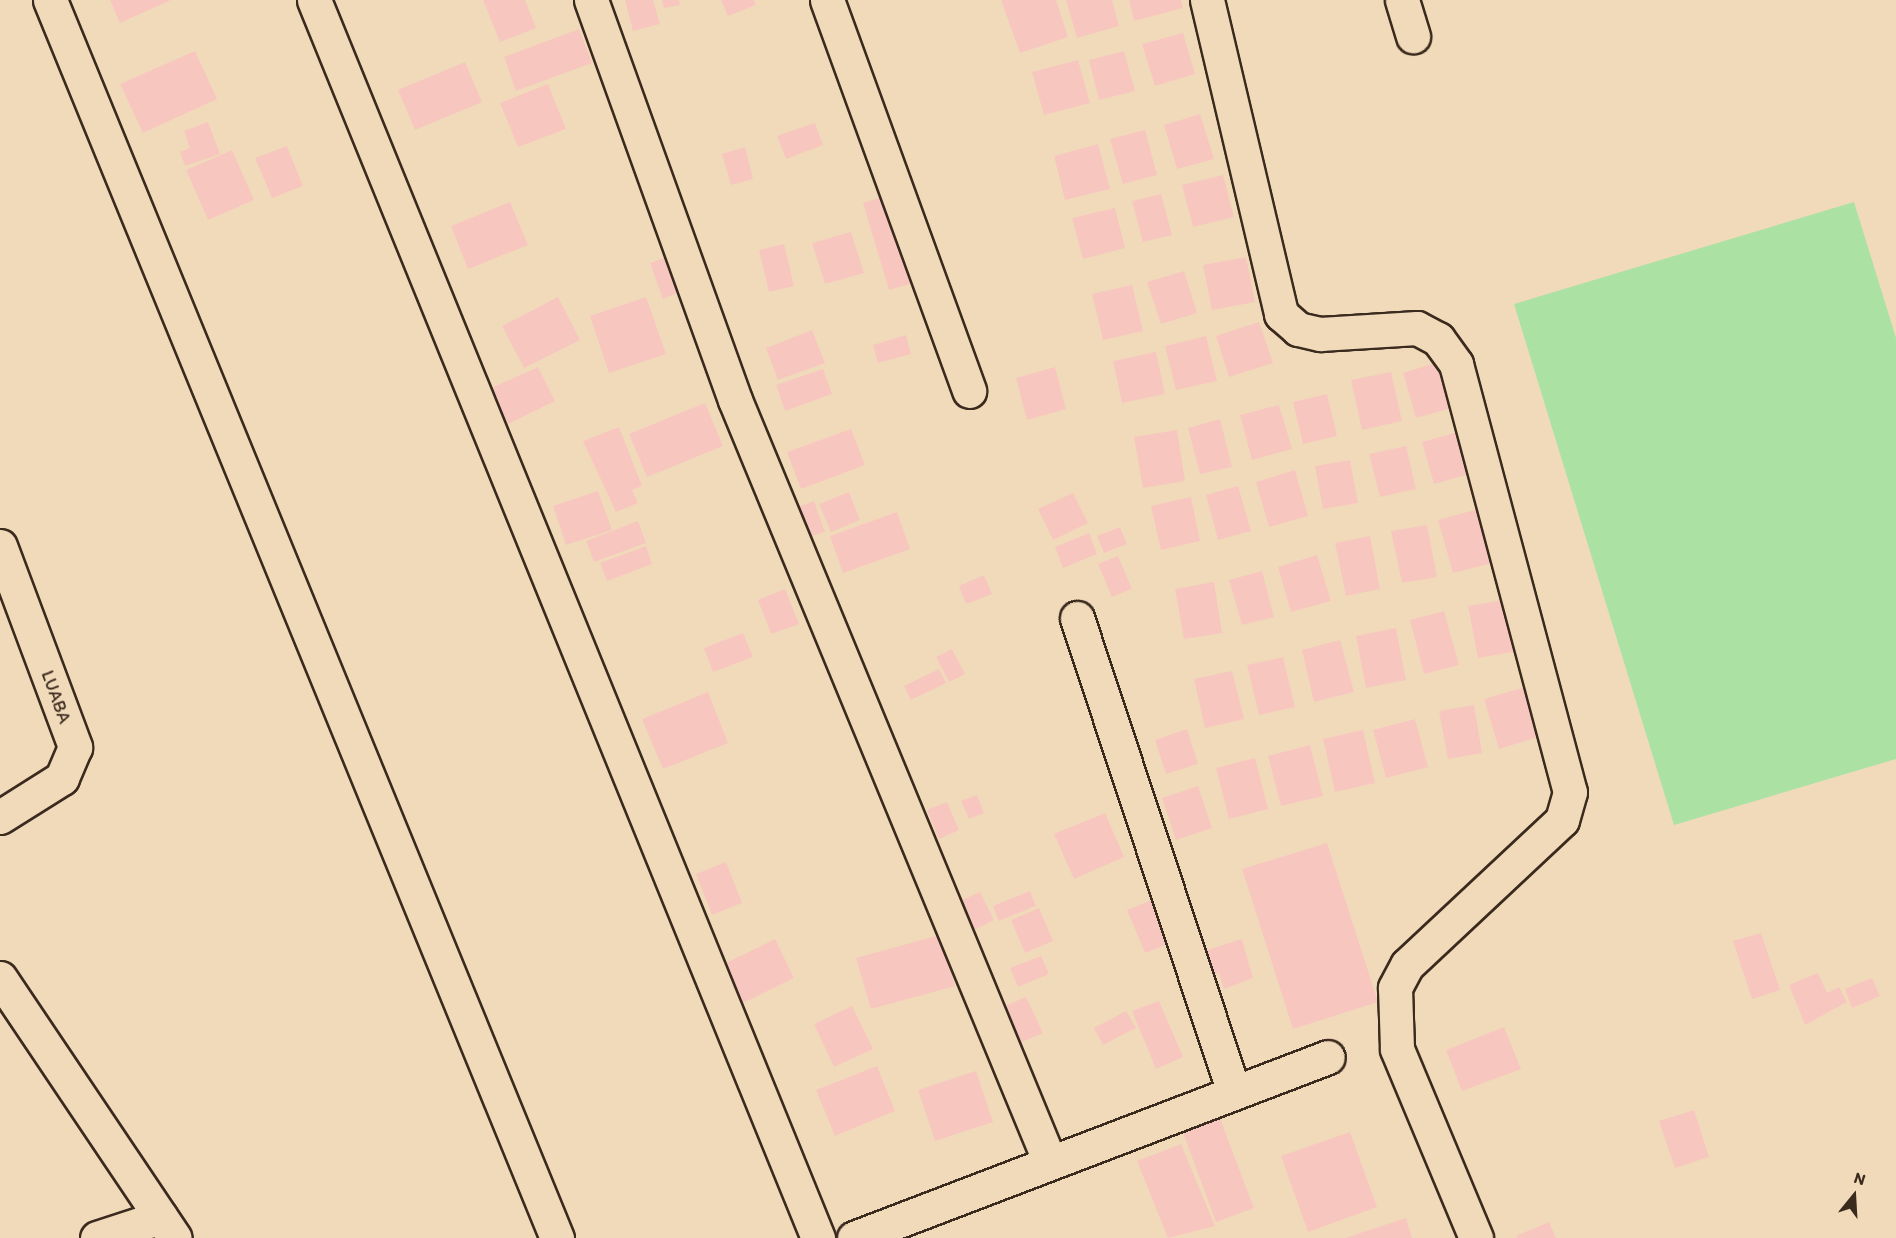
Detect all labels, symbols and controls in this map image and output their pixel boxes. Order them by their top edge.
street label: LUABA [36,667,76,727]
north arrow [1824,1166,1884,1226]
text: N [1852,1168,1868,1189]

